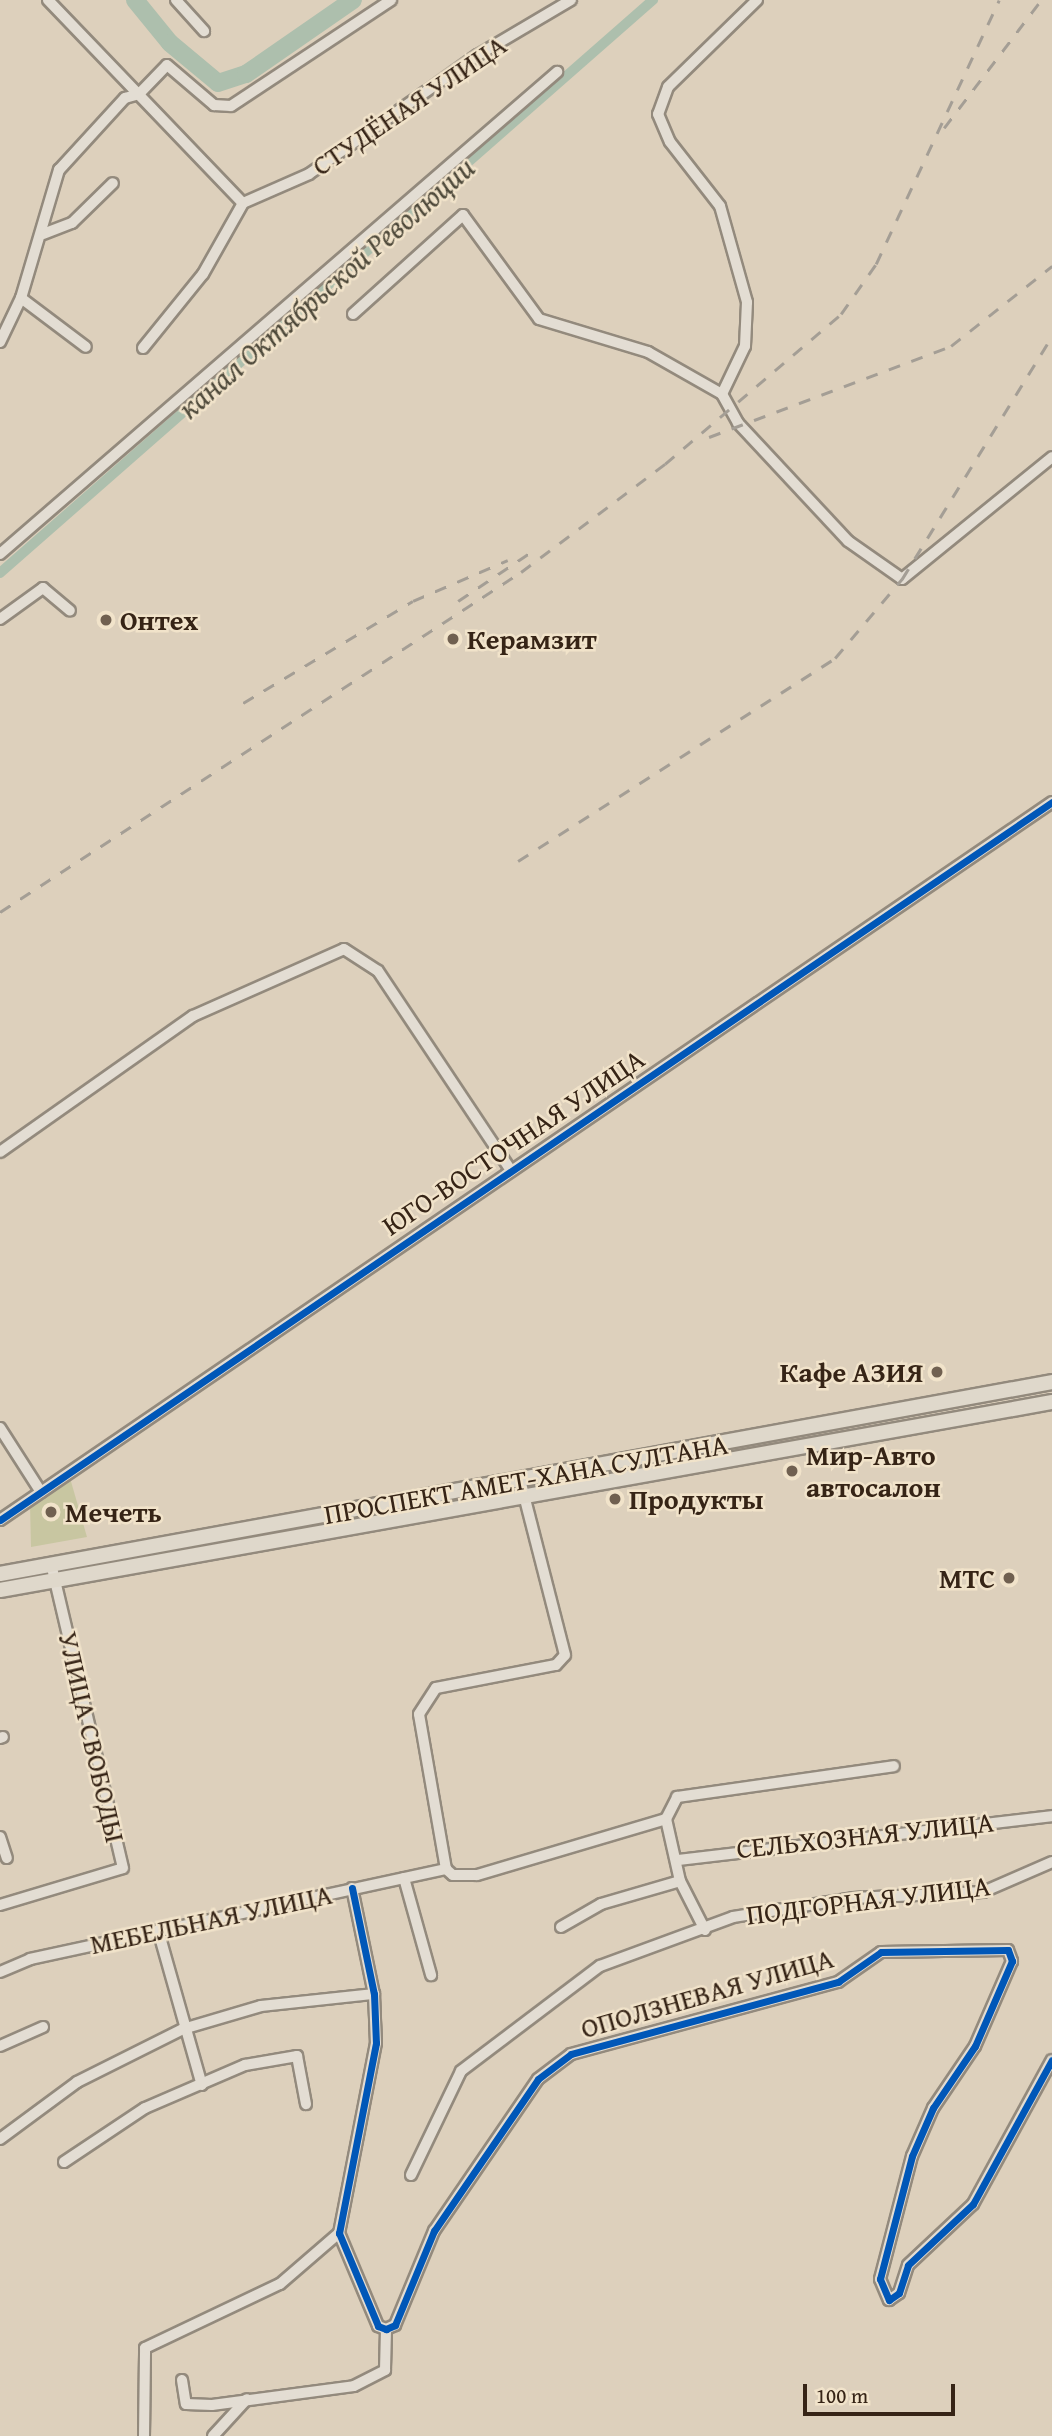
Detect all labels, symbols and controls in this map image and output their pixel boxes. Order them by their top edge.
street label: СТУДЁНАЯ УЛИЦА [306,28,512,182]
water label: канал Октябрьской Революции [171,149,481,425]
place label: Онтех [120,603,198,637]
marker: Онтех [98,612,114,628]
place label: Керамзит [467,622,597,656]
marker: Керамзит [445,631,461,647]
street label: ЮГО-ВОСТОЧНАЯ УЛИЦА [376,1042,650,1242]
place label: Кафе АЗИЯ [780,1355,923,1389]
marker: Кафе АЗИЯ [929,1364,945,1380]
street label: ПРОСПЕКТ АМЕТ-ХАНА СУЛТАНА [321,1427,731,1531]
place label: Мир-Авто автосалон [806,1438,941,1504]
marker: Мир-Авто автосалон [784,1463,800,1479]
place label: Продукты [629,1482,763,1516]
marker: Продукты [607,1491,623,1507]
place label: Мечеть [65,1495,162,1529]
marker: Мечеть [43,1504,59,1520]
place label: МТС [939,1561,995,1595]
marker: МТС [1001,1570,1017,1586]
street label: УЛИЦА СВОБОДЫ [51,1628,133,1846]
street label: СЕЛЬХОЗНАЯ УЛИЦА [735,1805,995,1865]
street label: ПОДГОРНАЯ УЛИЦА [744,1868,992,1932]
street label: МЕБЕЛЬНАЯ УЛИЦА [87,1877,335,1961]
street label: ОПОЛЗНЕВАЯ УЛИЦА [577,1941,837,2045]
scale bar [807,2370,959,2414]
text: 100 m [816,2380,868,2411]

